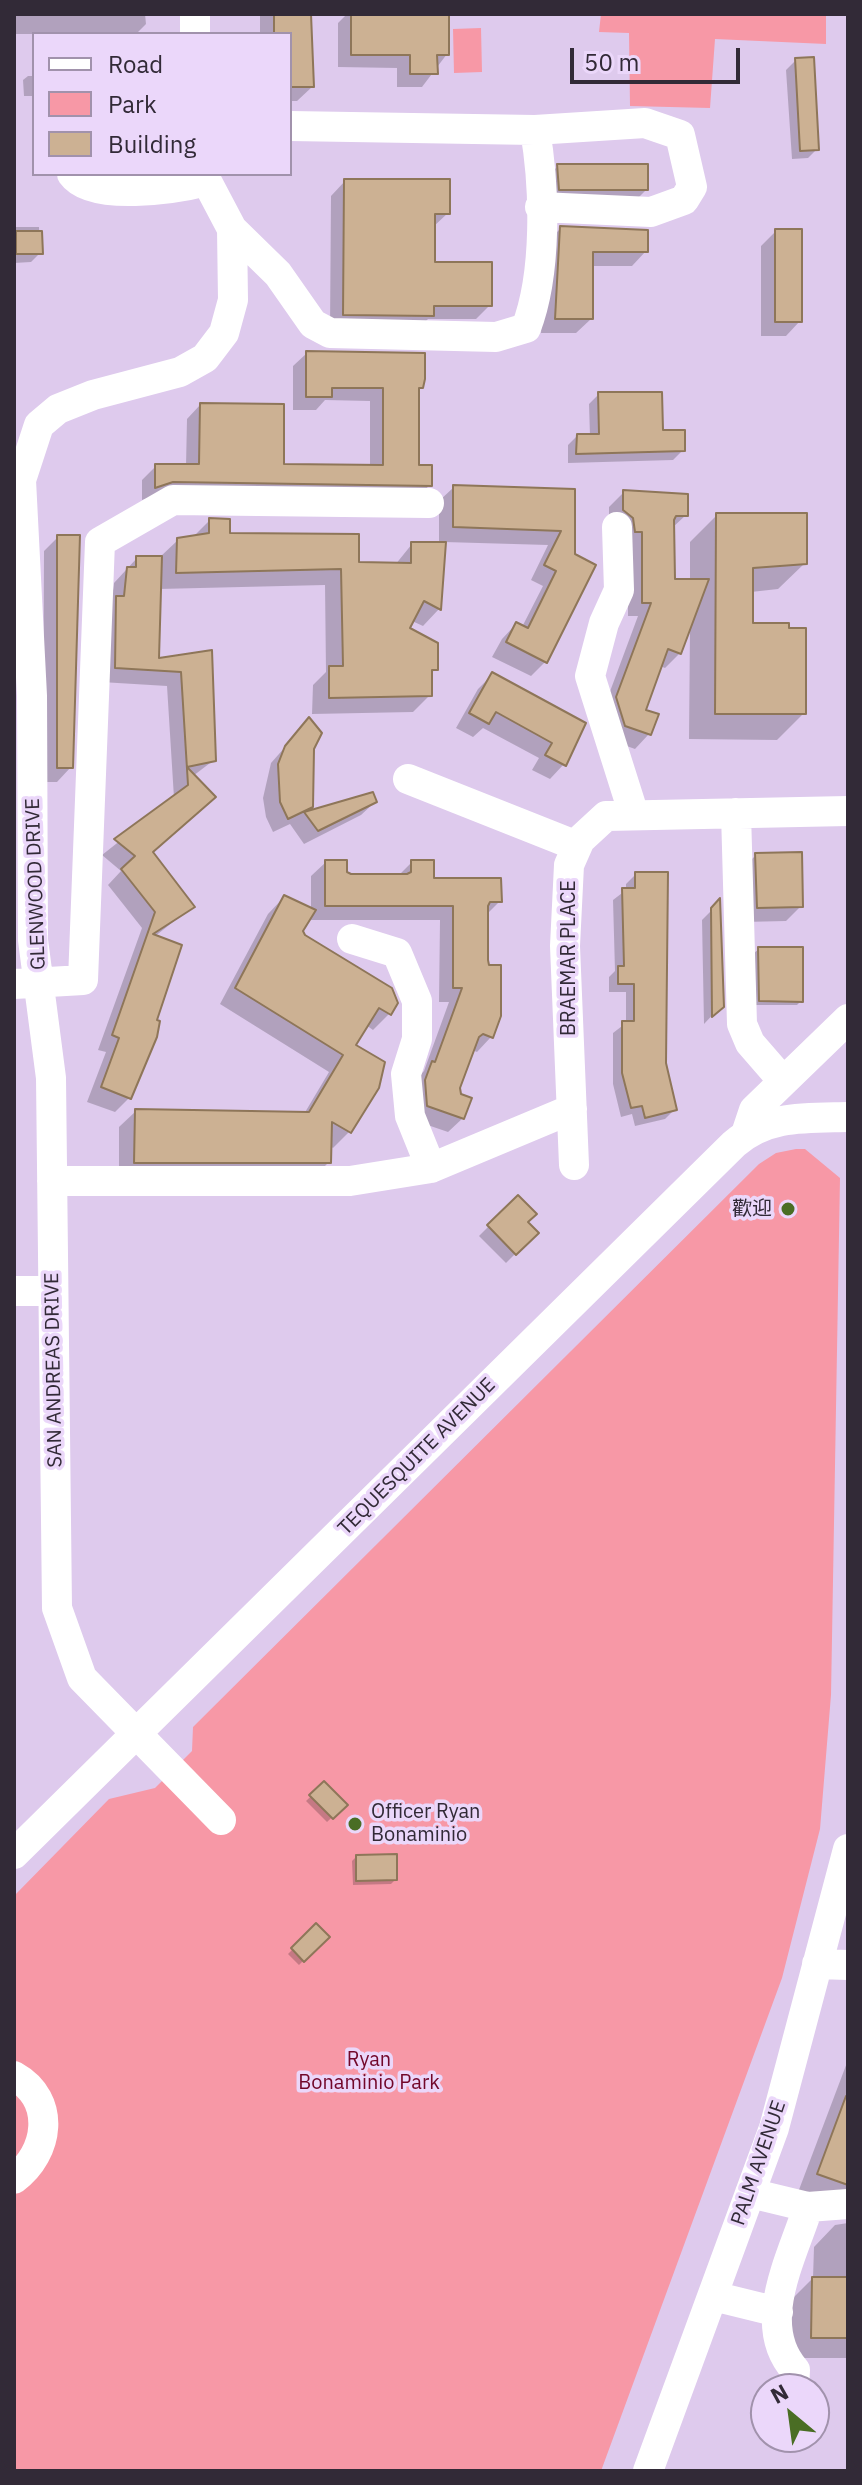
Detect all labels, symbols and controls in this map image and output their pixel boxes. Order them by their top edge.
legend [32,32,292,176]
scale bar [574,32,744,82]
text: 50 m [584,46,639,78]
text: Road [108,48,163,80]
text: Park [108,88,157,120]
text: Building [108,128,196,160]
street label: GLENWOOD DRIVE [21,798,51,970]
street label: BRAEMAR PLACE [557,880,581,1036]
place label: 歡迎 [732,1197,772,1221]
marker: 歡迎 [779,1200,797,1218]
street label: SAN ANDREAS DRIVE [40,1272,68,1468]
street label: TEQUESQUITE AVENUE [333,1373,501,1541]
place label: Officer Ryan Bonaminio [371,1800,480,1847]
marker: Officer Ryan Bonaminio [346,1815,364,1833]
park label: Ryan Bonaminio Park [298,2048,440,2095]
street label: PALM AVENUE [726,2098,792,2228]
north arrow [750,2373,830,2453]
text: N [765,2377,793,2410]

